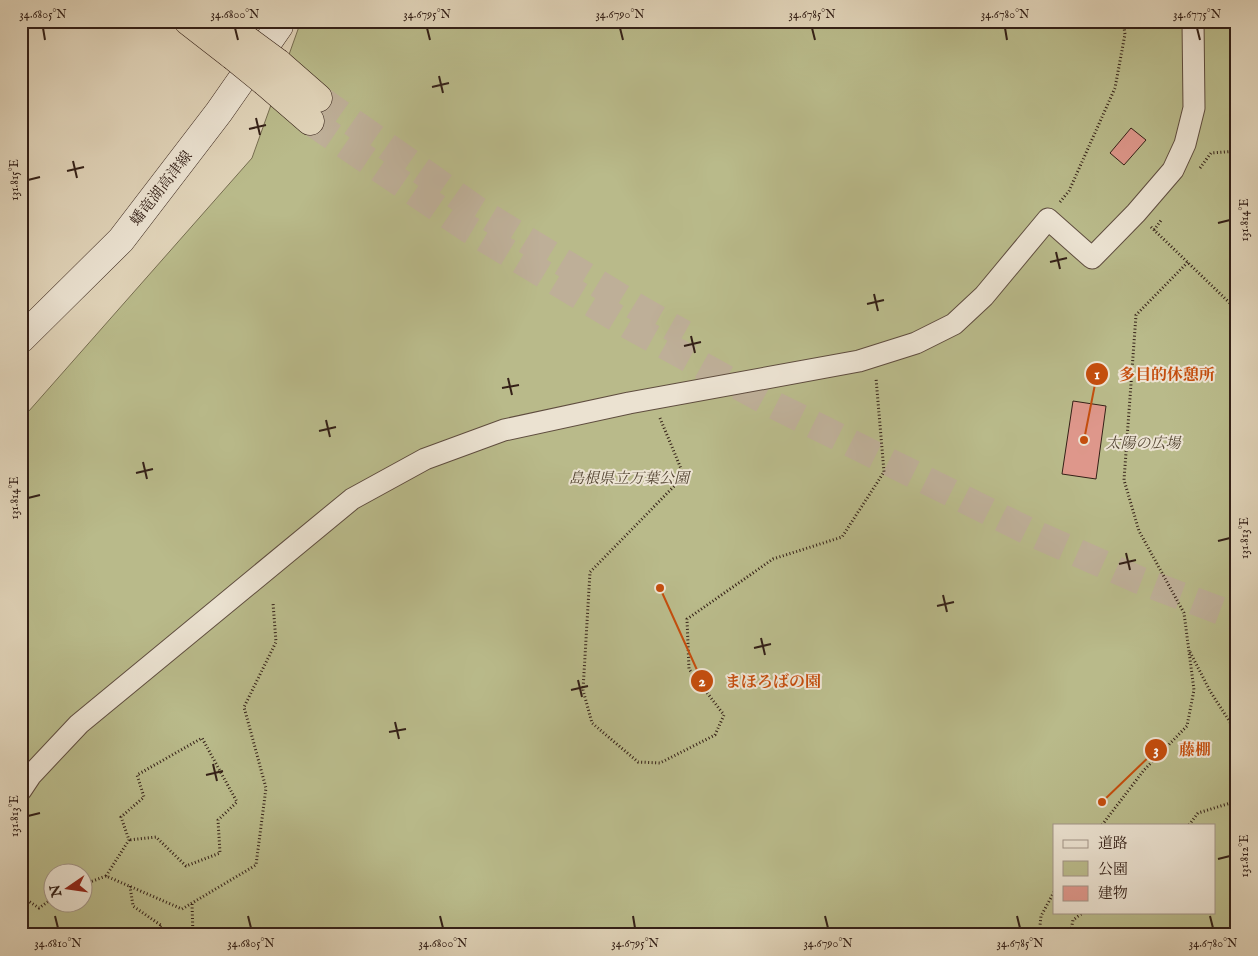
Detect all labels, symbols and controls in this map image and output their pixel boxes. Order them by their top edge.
text: 34.6805°N [19,7,67,22]
text: 34.6800°N [211,7,260,22]
text: 34.6795°N [403,7,451,22]
text: 34.6790°N [595,7,645,22]
text: 34.6785°N [788,7,836,22]
text: 34.6780°N [981,7,1030,22]
text: 34.6775°N [1173,7,1222,22]
street label: 蟠竜湖高津線 [126,147,197,230]
text: 131.815°E [7,159,22,201]
text: 131.814°E [1237,198,1252,242]
callout: 多目的休憩所 [1084,358,1225,389]
text: 1 [1094,365,1100,384]
text: 多目的休憩所 [1119,366,1215,386]
park label: 太陽の広場 [1105,434,1182,453]
park label: 島根県立万葉公園 [569,469,692,488]
text: 131.814°E [7,476,22,520]
text: 131.813°E [1237,517,1252,559]
callout: まほろばの園 [690,665,831,696]
text: 2 [698,672,706,691]
text: まほろばの園 [725,673,821,693]
callout: 藤棚 [1144,734,1221,765]
text: 3 [1153,741,1159,760]
text: 藤棚 [1179,741,1211,761]
text: 131.813°E [7,795,22,837]
legend [1053,824,1216,914]
text: 道路 [1098,834,1128,853]
text: 131.812°E [1237,835,1252,877]
text: 公園 [1098,860,1128,879]
north arrow [42,864,92,914]
text: N [46,883,67,900]
text: 建物 [1098,884,1128,903]
text: 34.6810°N [34,936,82,951]
text: 34.6805°N [227,936,275,951]
text: 34.6800°N [419,936,468,951]
text: 34.6795°N [611,936,659,951]
text: 34.6790°N [803,936,853,951]
text: 34.6785°N [996,936,1044,951]
text: 34.6780°N [1189,936,1238,951]

